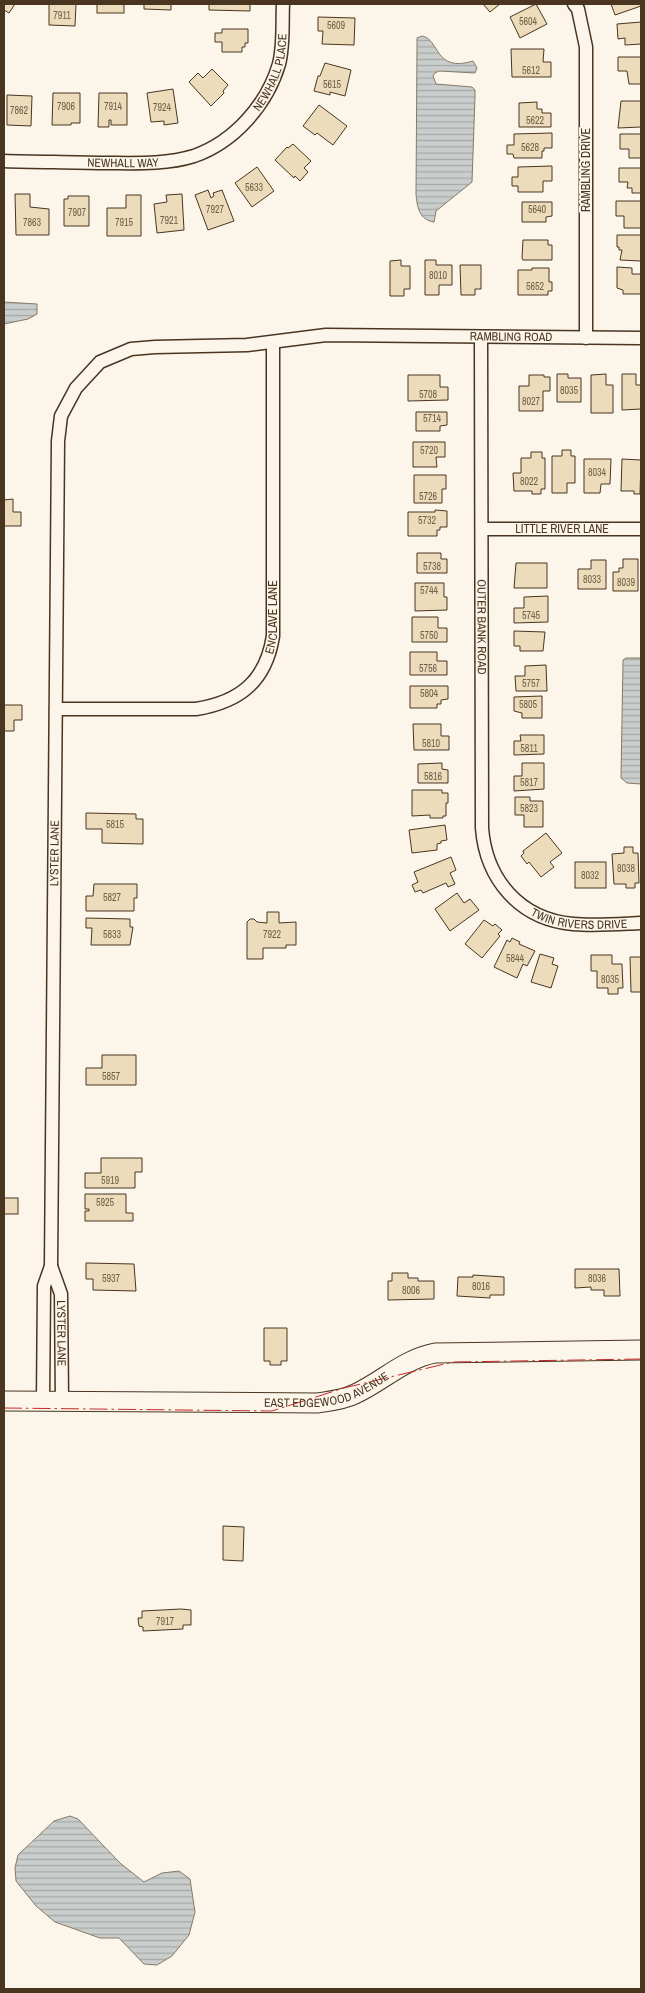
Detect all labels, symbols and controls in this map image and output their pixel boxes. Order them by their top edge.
house number: 7911 [53,9,71,22]
house number: 5604 [519,15,538,28]
house number: 5609 [327,19,346,32]
street label: NEWHALL PLACE [249,33,291,114]
house number: 5612 [522,64,541,77]
house number: 5615 [323,78,342,91]
house number: 7906 [57,100,76,113]
house number: 7914 [104,100,123,113]
house number: 7924 [153,101,172,114]
house number: 7862 [10,104,29,117]
house number: 5622 [526,114,545,127]
street label: RAMBLING DRIVE [578,128,594,212]
house number: 5628 [521,141,540,154]
street label: NEWHALL WAY [87,154,160,171]
house number: 5633 [245,181,264,194]
house number: 7927 [206,203,225,216]
house number: 5640 [528,203,547,216]
house number: 7907 [68,206,87,219]
house number: 7921 [160,214,179,227]
house number: 7863 [23,216,42,229]
house number: 7915 [115,216,134,229]
house number: 8010 [429,269,448,282]
house number: 5652 [526,280,545,293]
street label: RAMBLING ROAD [470,328,552,345]
house number: 8035 [560,384,579,397]
house number: 5708 [419,388,438,401]
house number: 8027 [522,395,541,408]
house number: 5714 [423,412,442,425]
house number: 5720 [420,444,439,457]
house number: 8034 [588,466,607,479]
house number: 8022 [520,475,539,488]
house number: 5726 [419,490,438,503]
house number: 5732 [418,514,437,527]
street label: LITTLE RIVER LANE [515,521,609,537]
house number: 5738 [423,560,442,573]
house number: 8033 [583,573,602,586]
house number: 8039 [617,576,636,589]
street label: OUTER BANK ROAD [473,579,490,675]
street label: ENCLAVE LANE [261,580,281,656]
house number: 5744 [420,584,439,597]
house number: 5745 [522,609,541,622]
house number: 5750 [420,629,439,642]
house number: 5756 [419,662,438,675]
house number: 5757 [522,677,541,690]
house number: 5804 [420,687,439,700]
house number: 5805 [519,698,538,711]
house number: 5810 [422,737,441,750]
house number: 5811 [520,742,538,755]
house number: 5816 [424,770,443,783]
house number: 5817 [520,776,539,789]
house number: 5823 [520,802,539,815]
house number: 5815 [106,818,125,831]
street label: LYSTER LANE [46,820,63,886]
house number: 8038 [617,862,636,875]
house number: 8032 [581,869,600,882]
house number: 5827 [103,891,122,904]
street label: TWIN RIVERS DRIVE [528,904,628,933]
house number: 5833 [103,928,122,941]
house number: 7922 [263,928,282,941]
house number: 5844 [506,952,525,965]
house number: 8035 [601,973,620,986]
house number: 5857 [102,1070,121,1083]
house number: 5919 [101,1174,120,1187]
house number: 5925 [96,1196,115,1209]
house number: 5937 [102,1272,121,1285]
house number: 8036 [588,1272,607,1285]
house number: 8016 [472,1280,491,1293]
house number: 8006 [402,1284,421,1297]
street label: LYSTER LANE [53,1300,70,1366]
street label: EAST EDGEWOOD AVENUE [264,1368,392,1411]
house number: 7917 [156,1615,175,1628]

